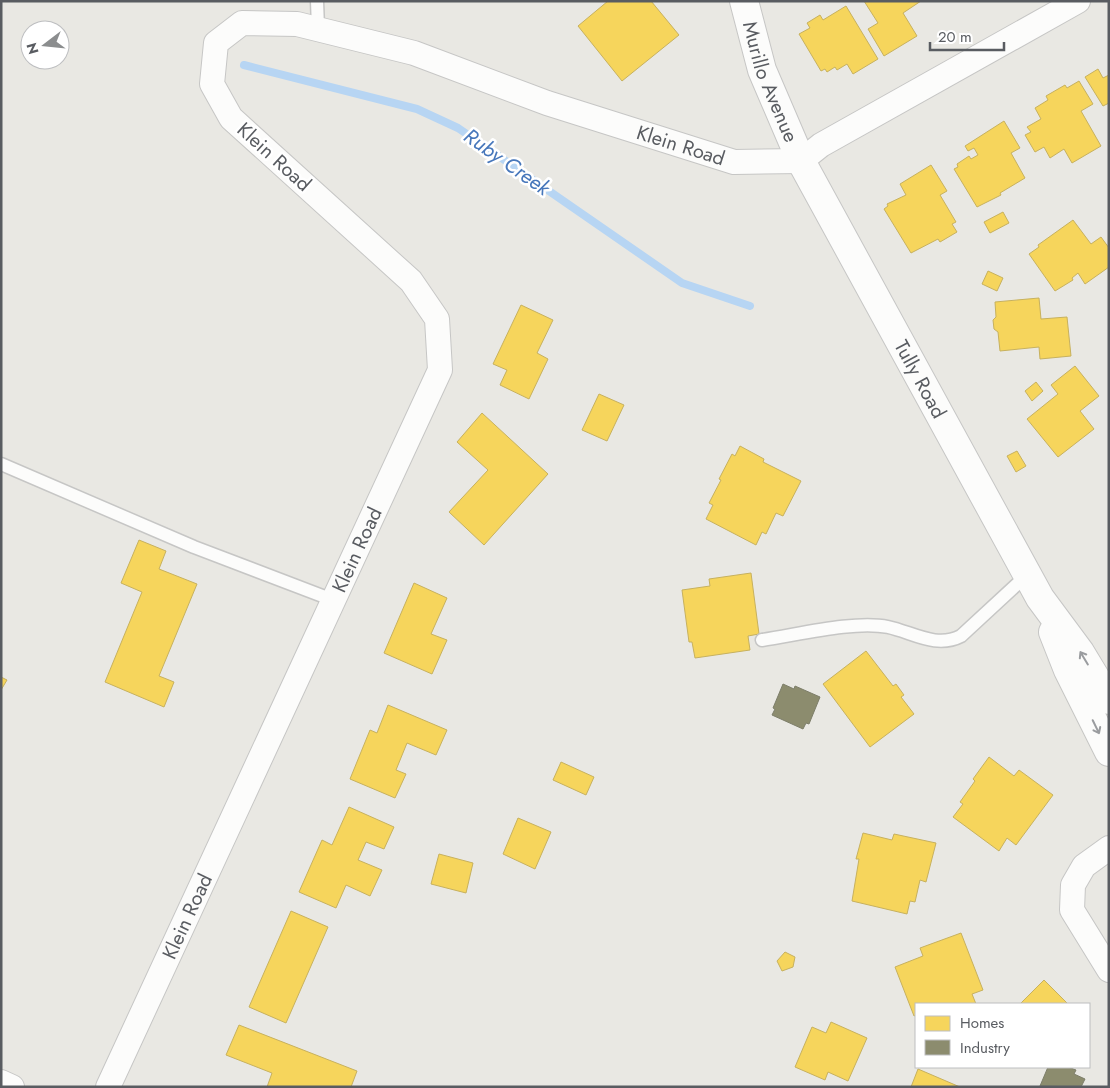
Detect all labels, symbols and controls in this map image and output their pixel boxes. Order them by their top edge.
street label: Murillo Avenue [735,18,806,147]
north arrow [20,20,70,70]
scale bar [930,20,1004,52]
text: 20 m [938,26,972,48]
text: N [21,40,44,57]
street label: Klein Road [230,116,318,198]
street label: Klein Road [633,118,729,173]
water label: Ruby Creek [458,121,557,203]
street label: Tully Road [887,335,954,424]
street label: Klein Road [324,502,389,597]
one-way arrow [1078,651,1088,665]
one-way arrow [1092,719,1101,734]
street label: Klein Road [155,869,219,964]
legend [915,1003,1090,1068]
text: Homes [960,1012,1004,1034]
text: Industry [960,1037,1010,1059]

